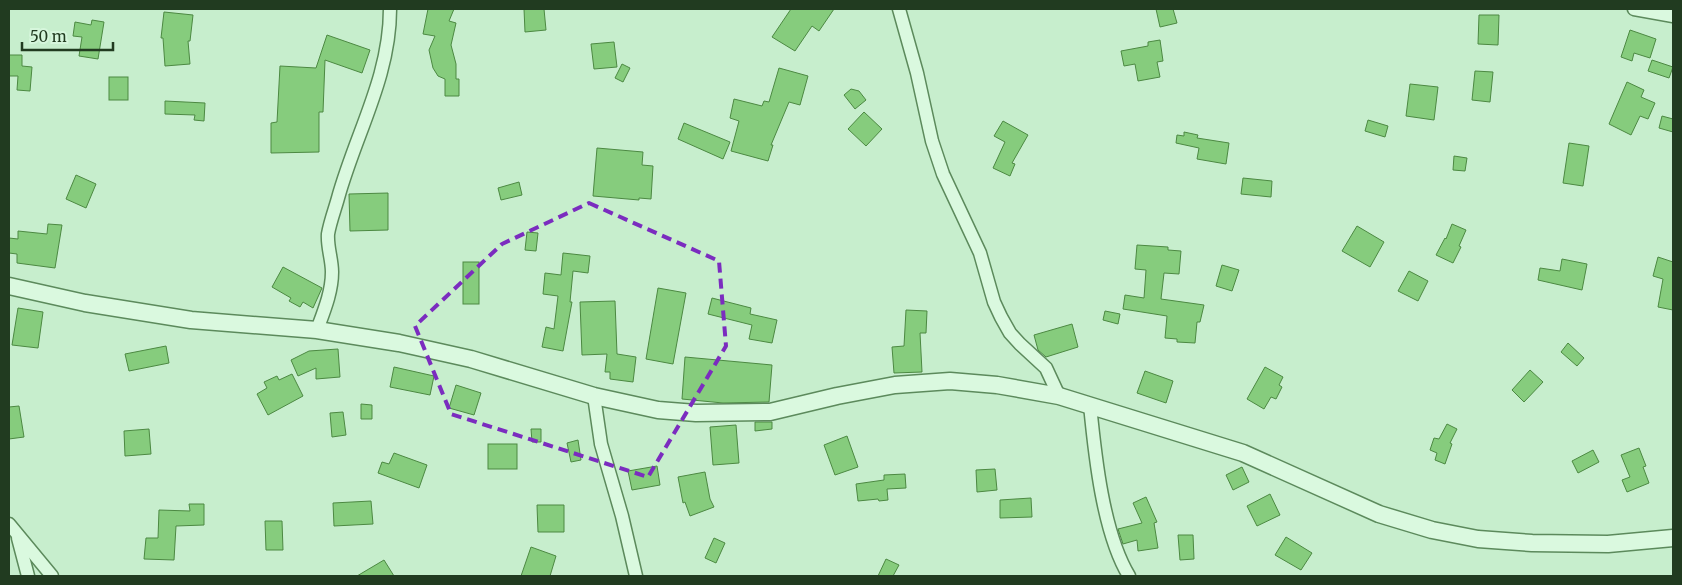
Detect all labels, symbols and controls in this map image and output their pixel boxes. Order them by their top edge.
scale bar [22,20,114,52]
text: 50 m [30,27,67,46]

